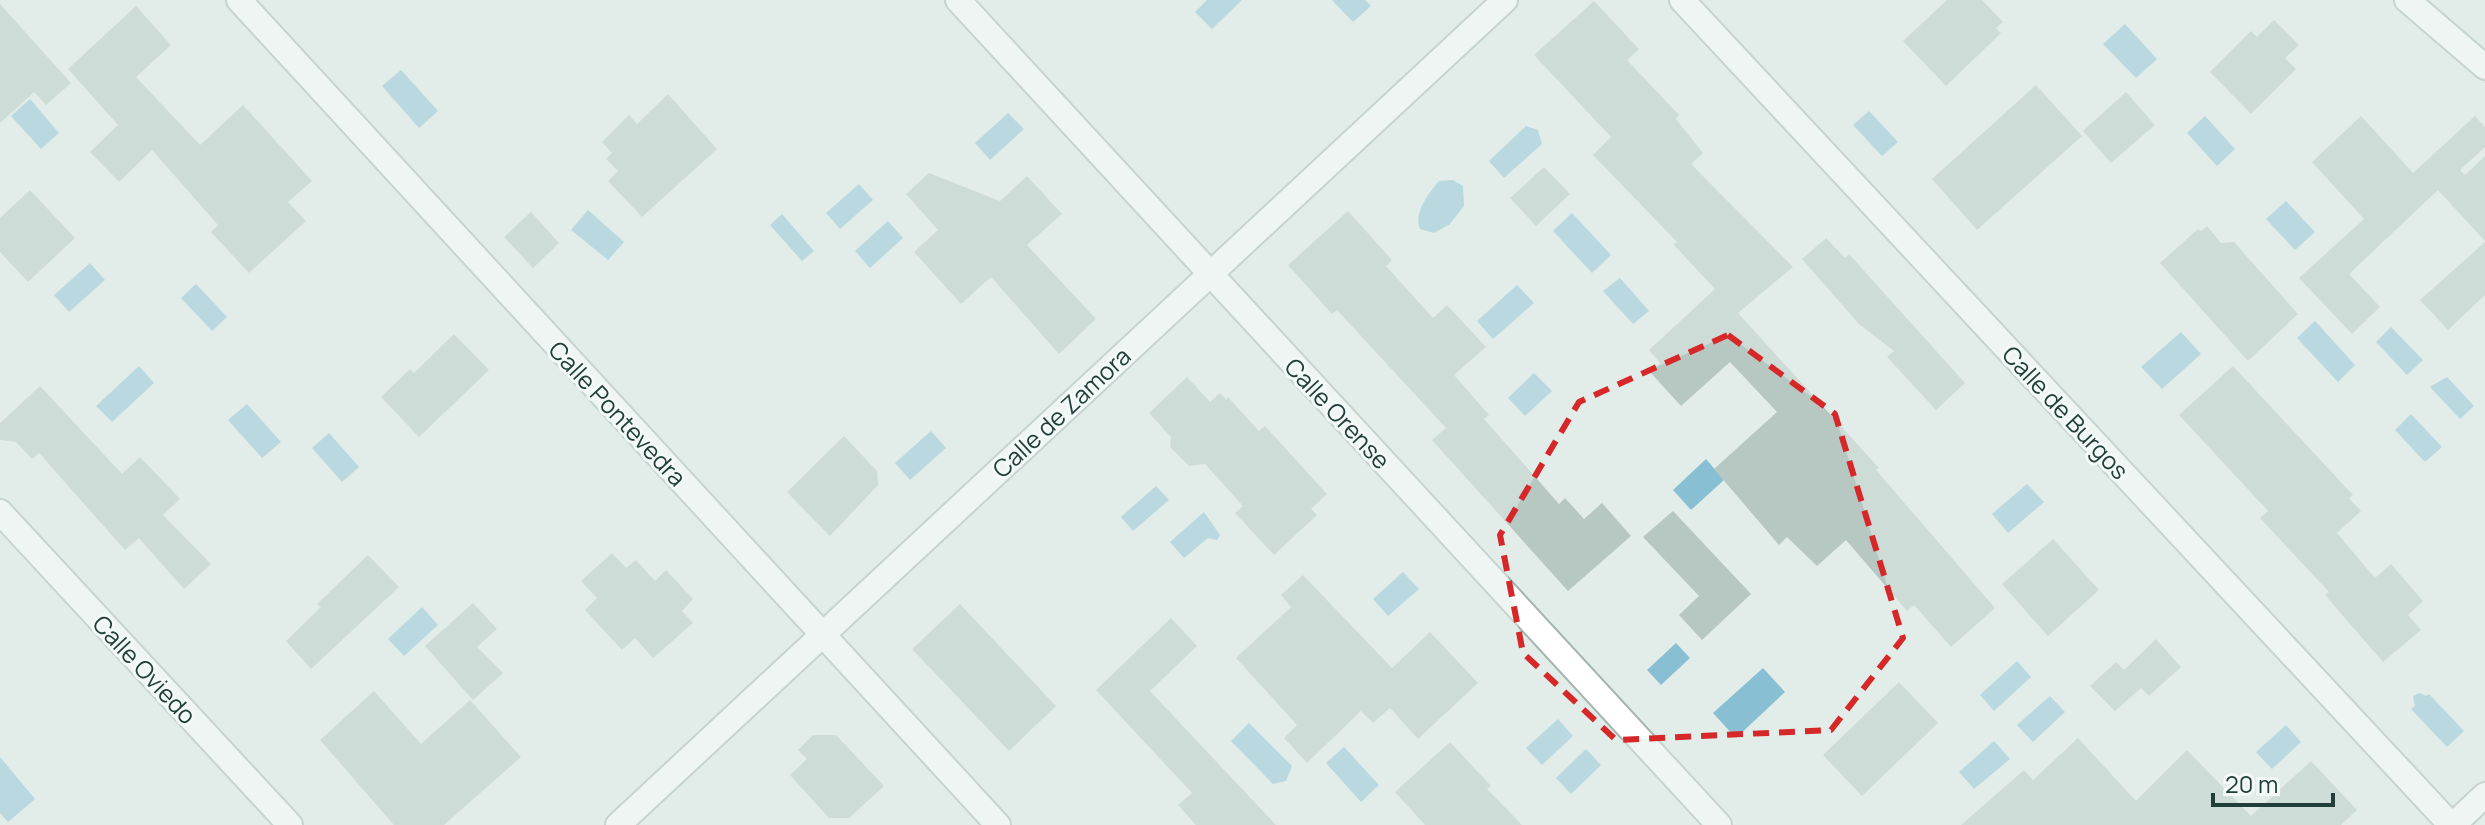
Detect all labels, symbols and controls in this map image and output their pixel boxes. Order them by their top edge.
street label: Calle Pontevedra [542,333,694,493]
street label: Calle de Burgos [1995,338,2137,486]
street label: Calle de Zamora [985,339,1137,485]
street label: Calle Orense [1278,350,1398,476]
street label: Calle Oviedo [86,607,204,731]
scale bar [2213,757,2333,807]
text: 20 m [2225,767,2278,800]

